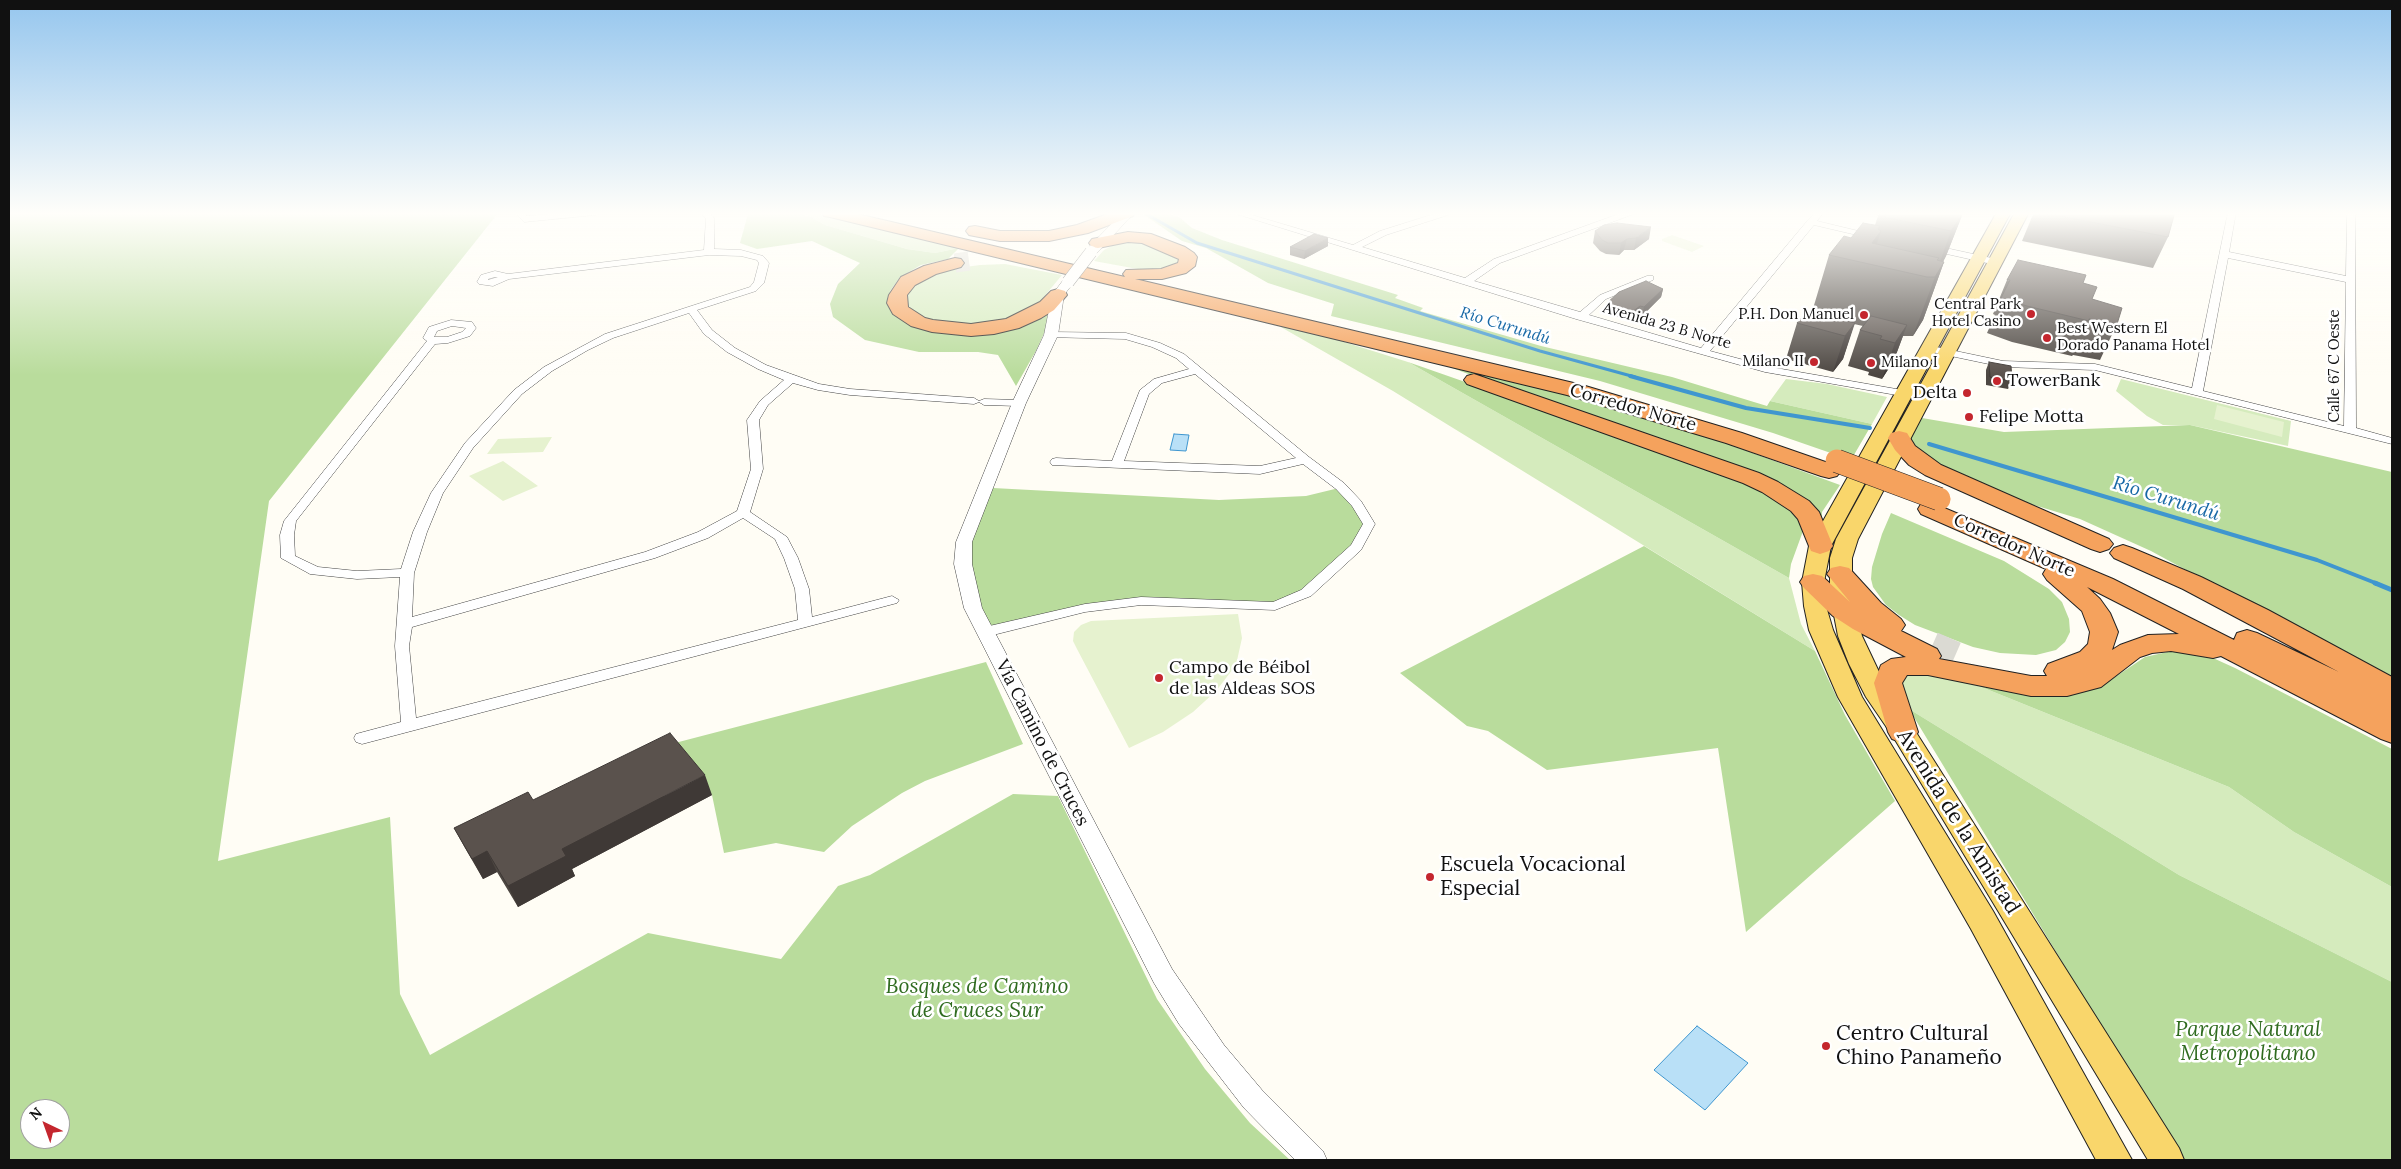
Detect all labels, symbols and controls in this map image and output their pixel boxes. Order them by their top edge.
place label: Central Park Hotel Casino [1932,296,2021,331]
street label: Avenida 23 B Norte [1601,299,1733,353]
water label: Río Curundú [1458,303,1552,349]
place label: P.H. Don Manuel [1738,306,1854,324]
marker: Central Park Hotel Casino [2025,308,2037,320]
marker: P.H. Don Manuel [1858,309,1870,321]
street label: Calle 67 C Oeste [2326,309,2344,423]
place label: Best Western El Dorado Panama Hotel [2057,320,2210,355]
marker: Best Western El Dorado Panama Hotel [2041,332,2053,344]
place label: Milano II [1742,353,1804,371]
place label: Milano I [1881,354,1938,372]
marker: Milano II [1808,356,1820,368]
marker: Milano I [1865,357,1877,369]
place label: TowerBank [2007,370,2100,392]
marker: TowerBank [1991,375,2003,387]
street label: Corredor Norte [1567,380,1699,436]
place label: Delta [1913,382,1957,404]
marker: Delta [1961,387,1973,399]
place label: Felipe Motta [1979,406,2084,428]
marker: Felipe Motta [1963,411,1975,423]
water label: Río Curundú [2110,472,2222,526]
street label: Corredor Norte [1950,510,2078,582]
street label: Vía Camino de Cruces [991,656,1093,830]
place label: Campo de Béibol de las Aldeas SOS [1169,657,1315,700]
marker: Campo de Béibol de las Aldeas SOS [1153,672,1165,684]
street label: Avenida de la Amistad [1891,725,2025,919]
place label: Escuela Vocacional Especial [1440,852,1626,902]
marker: Escuela Vocacional Especial [1424,871,1436,883]
park label: Bosques de Camino de Cruces Sur [886,974,1068,1024]
park label: Parque Natural Metropolitano [2175,1017,2321,1067]
place label: Centro Cultural Chino Panameño [1836,1021,2002,1071]
marker: Centro Cultural Chino Panameño [1820,1040,1832,1052]
north arrow [20,1099,70,1149]
text: N [26,1103,46,1124]

